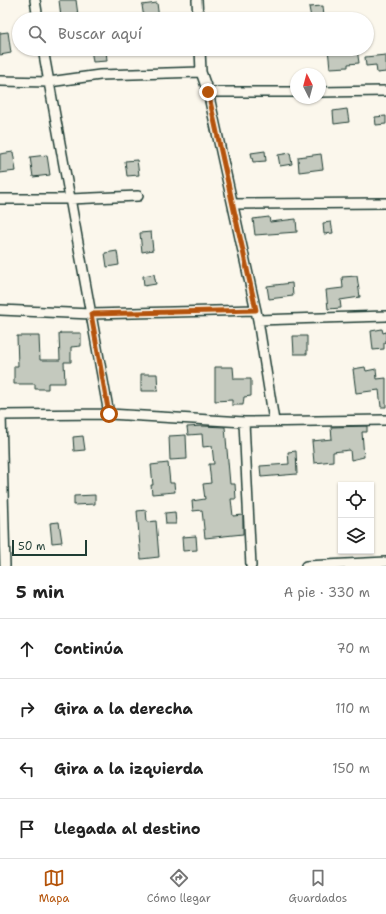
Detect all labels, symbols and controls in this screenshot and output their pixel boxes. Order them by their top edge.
search box [12,12,374,56]
icon: search [26,23,48,45]
text: Buscar aquí [58,24,142,44]
north arrow [290,68,326,104]
route end [199,83,217,101]
route start [100,405,118,423]
map controls [338,482,374,554]
button: locate [338,482,374,518]
button: layers [338,518,374,554]
scale bar [12,538,87,557]
text: 50 m [18,539,46,554]
text: 5 min [16,581,64,603]
text: A pie · 330 m [284,584,370,601]
icon: ahead [16,638,38,660]
text: Continúa [54,639,123,659]
text: 70 m [336,640,370,657]
icon: right [16,698,38,720]
text: Gira a la derecha [54,699,193,719]
text: 110 m [335,700,370,717]
icon: left [16,758,38,780]
text: Gira a la izquierda [54,759,203,779]
text: 150 m [332,760,370,777]
icon: arrive [16,818,38,840]
text: Llegada al destino [54,819,201,839]
tab: Mapa [39,867,69,906]
tab: Cómo llegar [147,867,211,906]
tab: Guardados [289,867,347,906]

